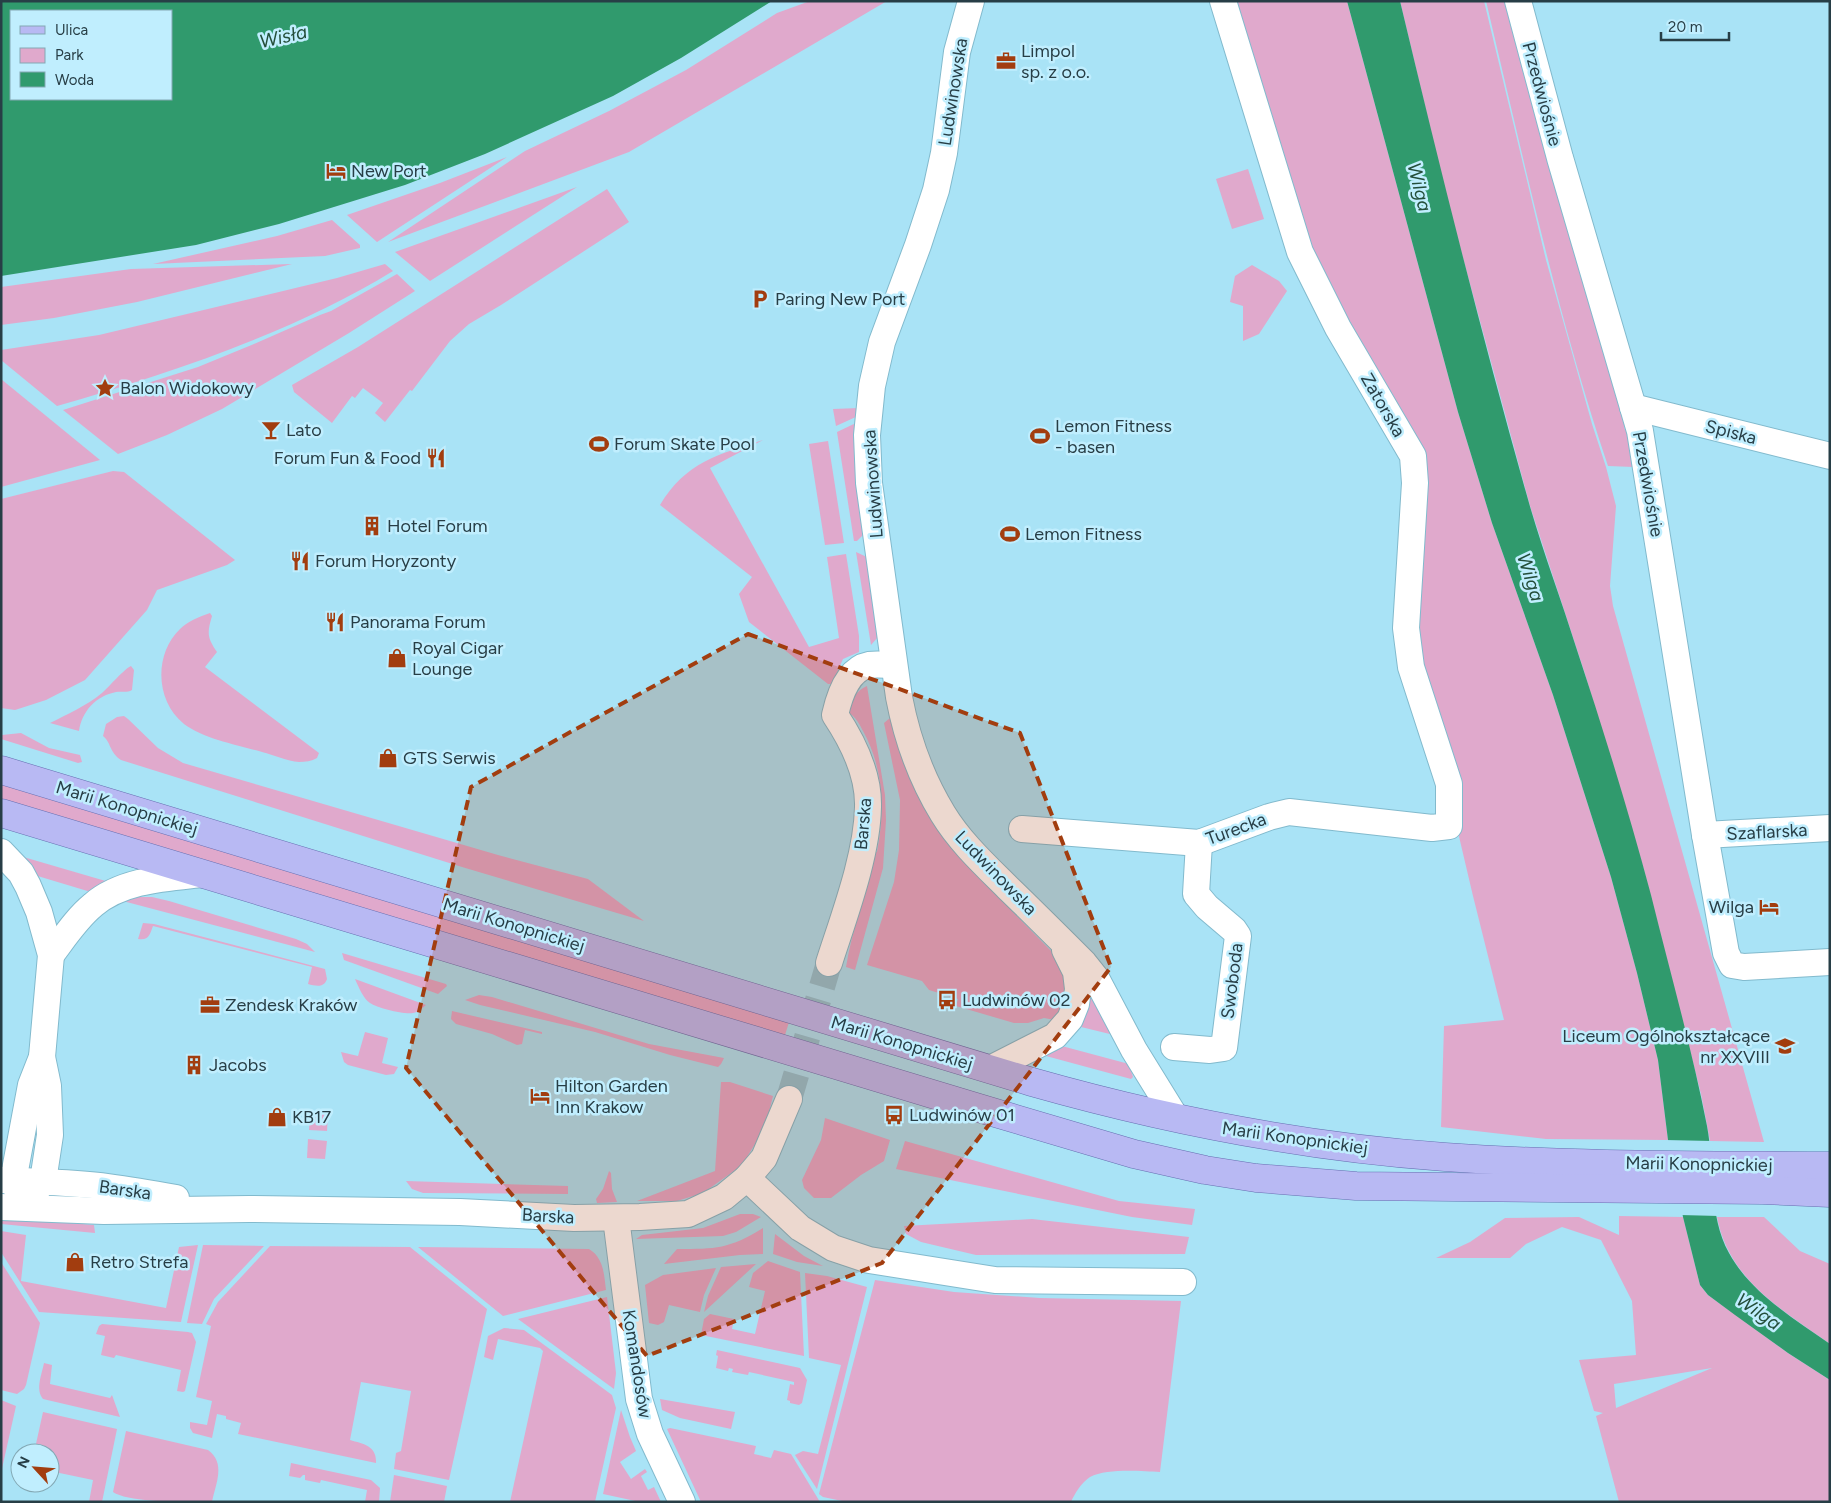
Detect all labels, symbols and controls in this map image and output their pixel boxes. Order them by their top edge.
legend [10,10,172,100]
scale bar [1661,10,1728,42]
text: 20 m [1668,18,1702,36]
water label: Wisła [257,20,309,53]
text: Ulica [55,21,88,39]
street label: Ludwinowska [934,37,972,147]
place label: Limpol sp. z o.o. [1021,40,1090,83]
street label: Przedwiośnie [1518,40,1566,149]
text: Park [55,46,84,64]
office icon: Limpol sp. z o.o. [995,50,1017,72]
text: Woda [55,71,94,89]
hotel icon: New Port [325,160,347,182]
place label: New Port [351,160,427,182]
water label: Wilga [1402,160,1437,214]
parking icon: Paring New Port [749,288,771,310]
place label: Paring New Port [775,288,906,310]
street label: Zatorska [1356,369,1410,441]
place icon: Balon Widokowy [94,377,116,399]
place label: Balon Widokowy [120,377,254,399]
place label: Lemon Fitness - basen [1055,415,1172,458]
street label: Spiska [1703,415,1759,449]
bar icon: Lato [260,419,282,441]
place label: Lato [286,419,322,441]
sports icon: Lemon Fitness - basen [1029,425,1051,447]
street label: Ludwinowska [858,429,888,539]
street label: Przedwiośnie [1628,429,1668,539]
sports icon: Forum Skate Pool [588,433,610,455]
place label: Forum Skate Pool [614,433,755,455]
place label: Forum Fun & Food [274,447,421,469]
restaurant icon: Forum Fun & Food [425,447,447,469]
building icon: Hotel Forum [361,515,383,537]
place label: Hotel Forum [387,515,488,537]
sports icon: Lemon Fitness [999,523,1021,545]
place label: Lemon Fitness [1025,523,1142,545]
restaurant icon: Forum Horyzonty [289,550,311,572]
place label: Forum Horyzonty [315,550,457,572]
water label: Wilga [1512,550,1549,604]
restaurant icon: Panorama Forum [324,611,346,633]
place label: Panorama Forum [350,611,486,633]
place label: Royal Cigar Lounge [412,637,503,680]
shop icon: Royal Cigar Lounge [386,647,408,669]
shop icon: GTS Serwis [377,747,399,769]
place label: GTS Serwis [403,747,496,769]
street label: Marii Konopnickiej [53,776,201,840]
street label: Barska [850,797,876,851]
street label: Turecka [1203,808,1269,850]
street label: Szaflarska [1726,819,1808,845]
street label: Ludwinowska [950,826,1042,920]
street label: Marii Konopnickiej [440,893,588,957]
place label: Wilga [1709,896,1754,918]
hotel icon: Wilga [1758,896,1780,918]
street label: Swoboda [1216,942,1248,1020]
bus stop icon: Ludwinów 02 [936,989,958,1011]
place label: Ludwinów 02 [962,989,1071,1011]
office icon: Zendesk Kraków [199,994,221,1016]
place label: Zendesk Kraków [225,994,357,1016]
street label: Marii Konopnickiej [828,1011,976,1075]
place label: Liceum Ogólnokształcące nr XXVIII [1562,1025,1770,1068]
school or university icon: Liceum Ogólnokształcące nr XXVIII [1774,1035,1796,1057]
building icon: Jacobs [183,1054,205,1076]
place label: Jacobs [209,1054,267,1076]
place label: Hilton Garden Inn Krakow [555,1075,668,1118]
hotel icon: Hilton Garden Inn Krakow [529,1085,551,1107]
bus stop icon: Ludwinów 01 [883,1104,905,1126]
place label: Ludwinów 01 [909,1104,1015,1126]
shop icon: KB17 [266,1106,288,1128]
place label: KB17 [292,1106,331,1128]
street label: Marii Konopnickiej [1221,1117,1369,1159]
street label: Marii Konopnickiej [1625,1152,1773,1176]
street label: Barska [98,1175,152,1205]
street label: Barska [521,1204,575,1228]
shop icon: Retro Strefa [64,1251,86,1273]
place label: Retro Strefa [90,1251,188,1273]
water label: Wilga [1732,1288,1785,1335]
street label: Komandosów [618,1308,656,1420]
north arrow [10,1443,60,1493]
text: N [14,1454,34,1471]

